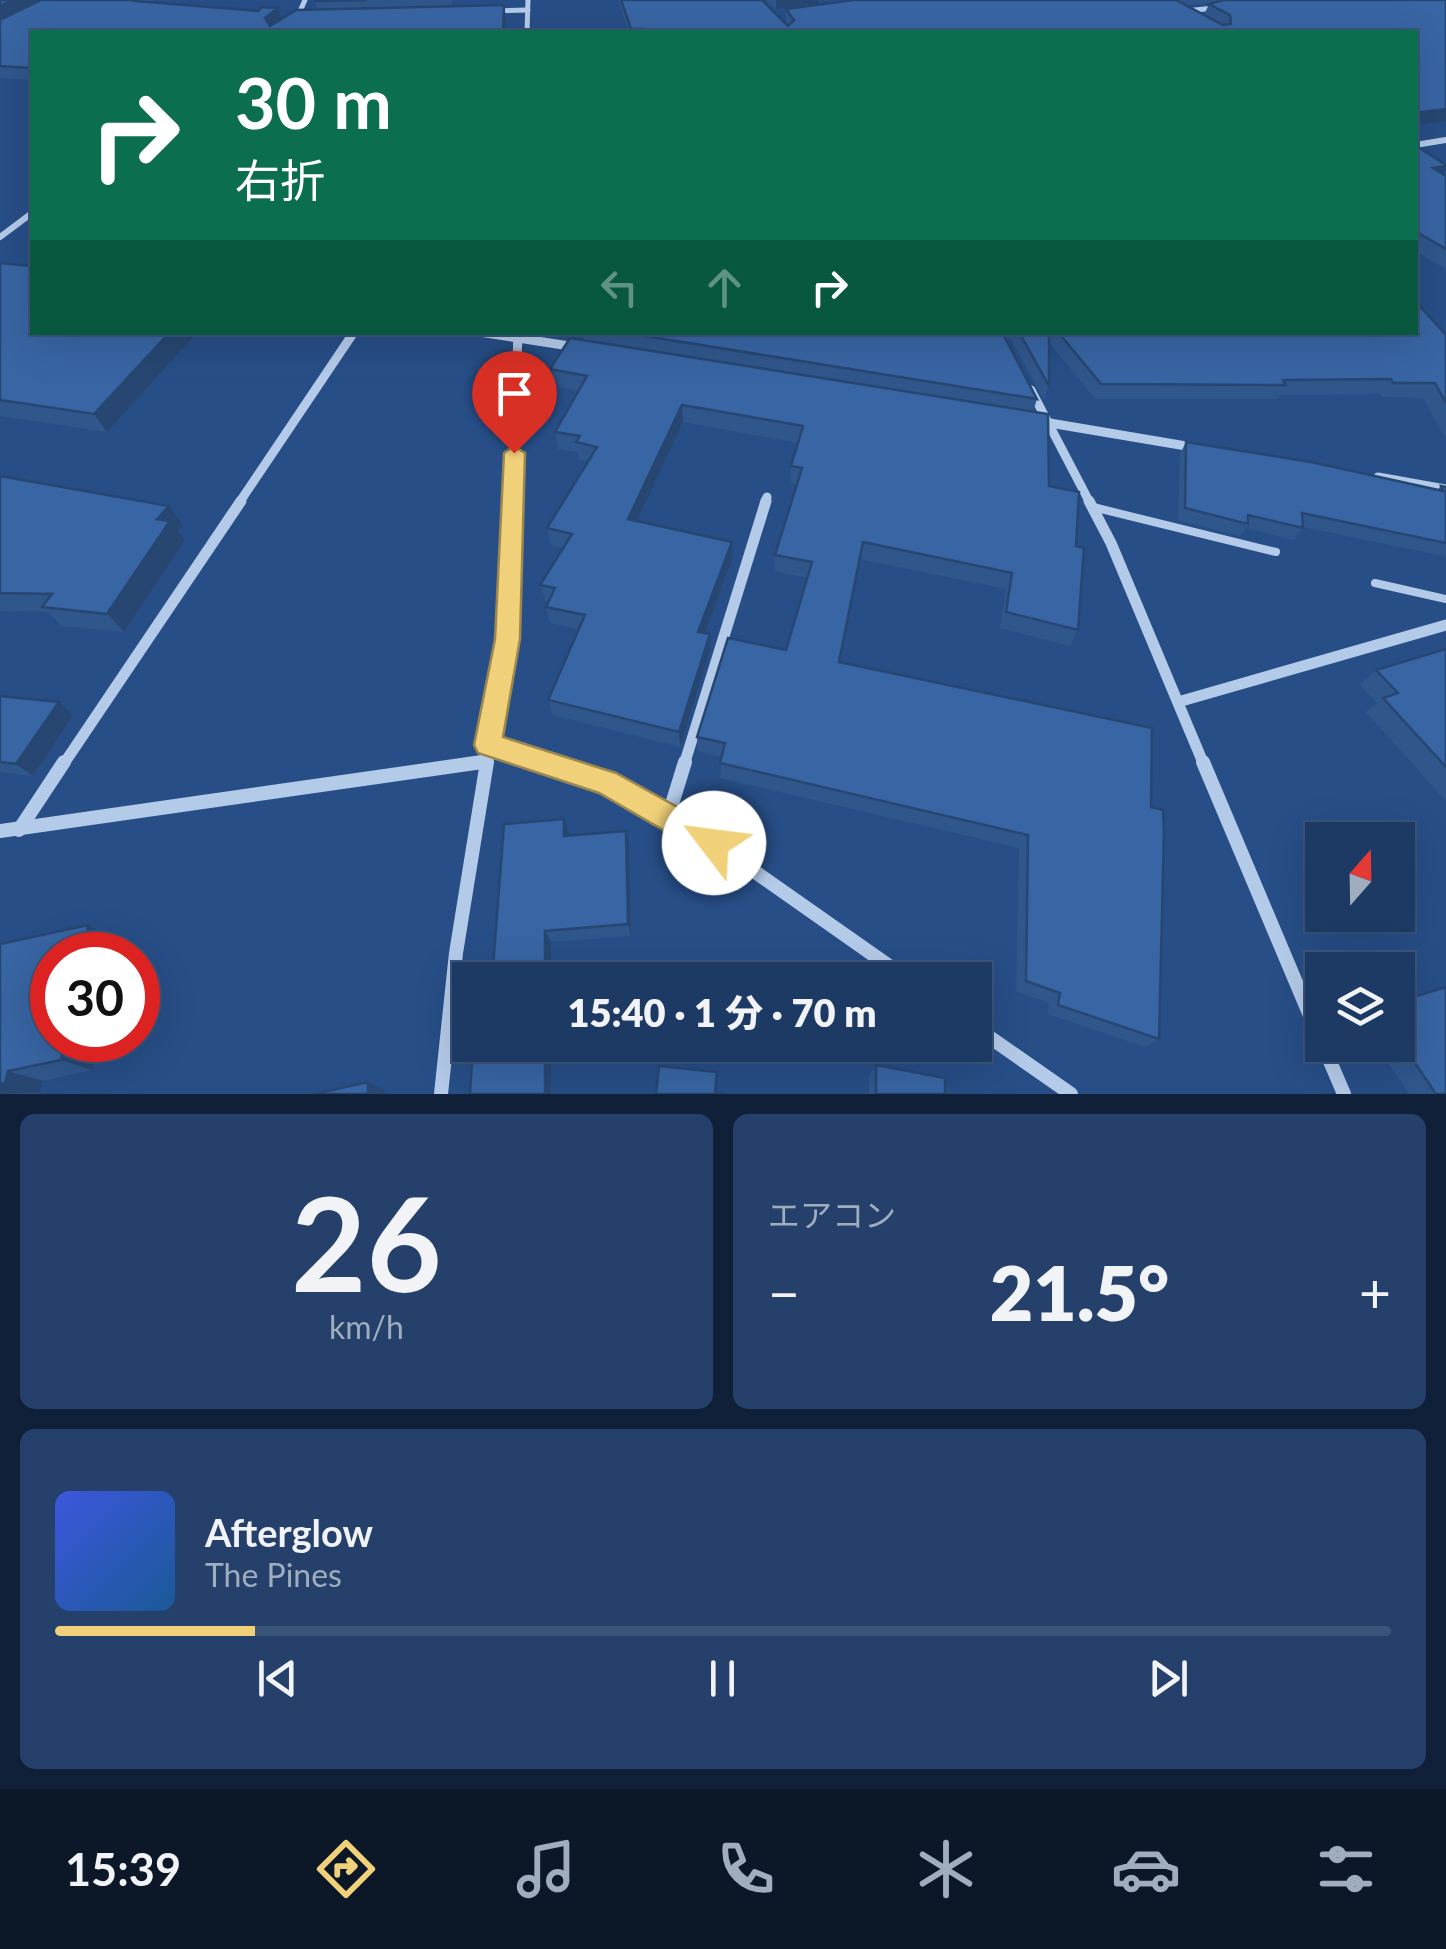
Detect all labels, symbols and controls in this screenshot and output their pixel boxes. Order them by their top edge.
text: 30 m [235,60,392,144]
icon: right [70,70,200,200]
text: 右折 [235,153,325,207]
icon: left [592,260,647,315]
icon: ahead [697,260,752,315]
icon: right [802,260,857,315]
pin [472,351,557,454]
icon: arrive [487,366,542,421]
position arrow [662,791,766,895]
north arrow [1305,822,1415,932]
map controls [1305,822,1415,1062]
speed limit sign: 30 [30,932,160,1062]
button: layers [1305,952,1415,1062]
text: 15:40 · 1 分 · 70 m [567,989,877,1035]
text: 26 [291,1164,442,1320]
text: エアコン [768,1195,896,1234]
text: 21.5° [990,1247,1169,1337]
text: − [768,1259,800,1325]
text: + [1359,1259,1391,1325]
text: km/h [329,1307,404,1346]
text: Afterglow [205,1509,373,1555]
text: The Pines [205,1555,342,1594]
icon: previous [250,1651,305,1706]
icon: pause [695,1651,750,1706]
icon: next [1141,1651,1196,1706]
icon: directions [311,1834,381,1904]
icon: music [511,1834,581,1904]
icon: phone [711,1834,781,1904]
icon: climate [911,1834,981,1904]
icon: car [1111,1834,1181,1904]
icon: filters [1311,1834,1381,1904]
text: 15:39 [65,1842,181,1896]

